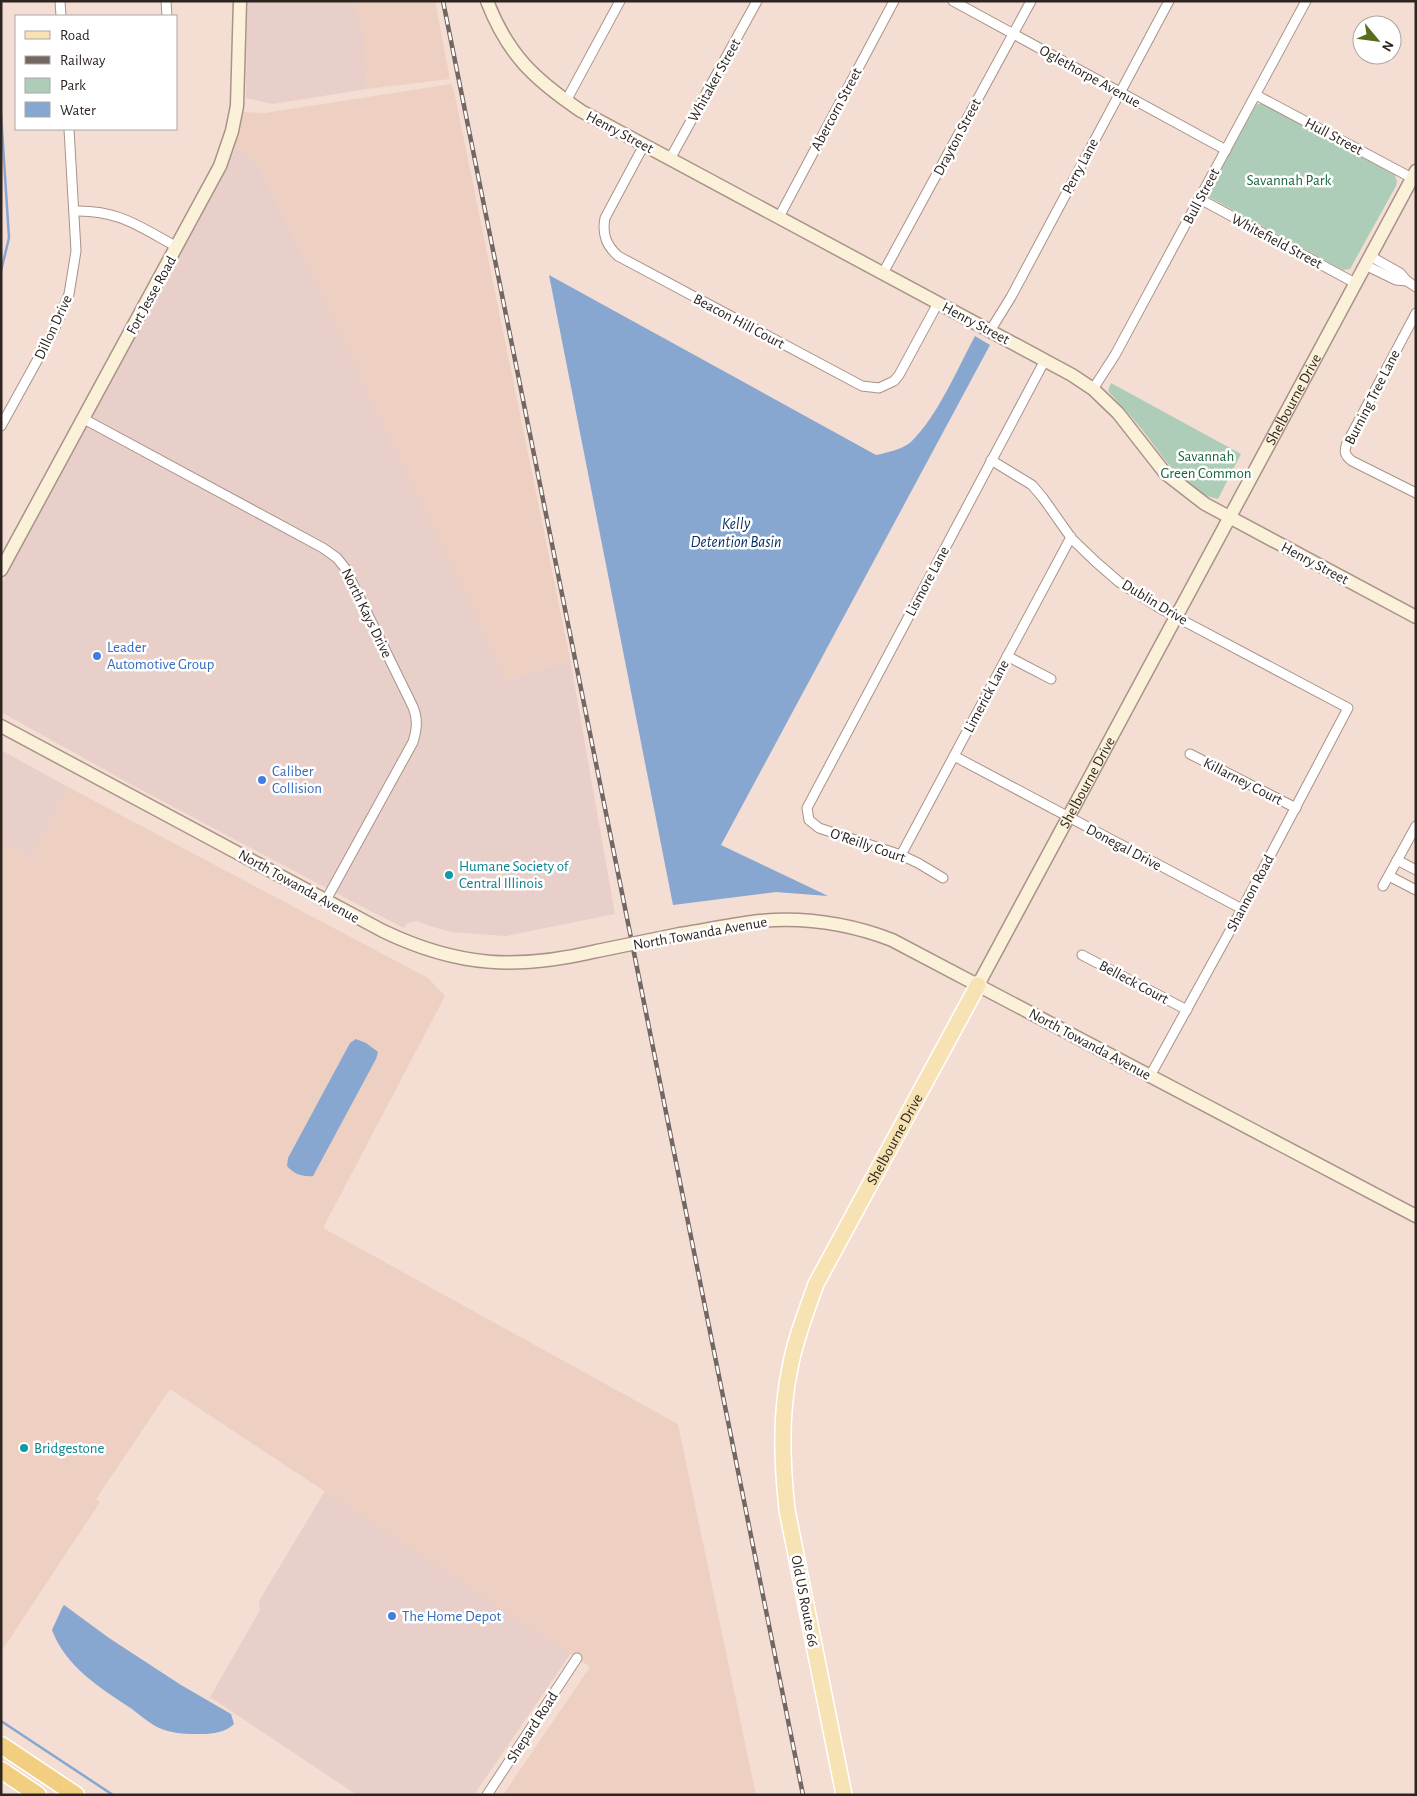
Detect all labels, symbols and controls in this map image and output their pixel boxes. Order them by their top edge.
legend [15,15,178,130]
north arrow [1352,15,1402,65]
text: Road [60,28,90,43]
street label: Whitaker Street [685,36,744,124]
text: N [1379,38,1396,53]
street label: Oglethorpe Avenue [1037,43,1143,110]
text: Railway [60,53,106,68]
street label: Abercorn Street [808,65,865,153]
text: Park [60,78,86,93]
street label: Drayton Street [931,96,984,178]
text: Water [60,103,96,118]
street label: Henry Street [584,109,656,156]
street label: Hull Street [1302,115,1365,158]
street label: Perry Lane [1060,136,1101,196]
street label: Bull Street [1181,166,1222,227]
park label: Savannah Park [1247,173,1332,188]
street label: Whitefield Street [1229,211,1325,272]
street label: Fort Jesse Road [124,253,179,337]
street label: Beacon Hill Court [691,291,787,352]
street label: Dillon Drive [32,293,75,362]
street label: Henry Street [940,300,1012,347]
street label: Burning Tree Lane [1342,347,1403,447]
street label: Shelbourne Drive [1263,351,1324,448]
park label: Savannah Green Common [1160,449,1252,481]
water label: Kelly Detention Basin [691,516,781,550]
street label: Henry Street [1279,540,1351,587]
street label: Lismore Lane [903,544,952,619]
street label: North Kays Drive [338,566,395,660]
street label: Dublin Drive [1119,577,1190,628]
place label: Leader Automotive Group [107,640,214,672]
marker: Leader Automotive Group [91,650,103,662]
street label: Limerick Lane [961,657,1012,735]
street label: Shelbourne Drive [1057,734,1118,831]
street label: Killarney Court [1201,755,1285,808]
place label: Caliber Collision [272,764,322,796]
marker: Caliber Collision [256,774,268,786]
street label: Donegal Drive [1084,821,1164,874]
street label: O'Reilly Court [828,826,908,865]
street label: North Towanda Avenue [236,847,362,926]
street label: Shannon Road [1224,852,1277,934]
place label: Humane Society of Central Illinois [459,859,570,891]
marker: Humane Society of Central Illinois [443,869,455,881]
street label: North Towanda Avenue [632,914,768,953]
street label: Belleck Court [1097,958,1171,1007]
street label: North Towanda Avenue [1026,1006,1153,1083]
street label: Shelbourne Drive [864,1091,926,1188]
place label: Bridgestone [34,1441,104,1456]
marker: Bridgestone [18,1442,30,1454]
street label: Old US Route 66 [788,1554,821,1648]
place label: The Home Depot [402,1609,502,1624]
marker: The Home Depot [386,1610,398,1622]
street label: Shepard Road [504,1689,561,1765]

